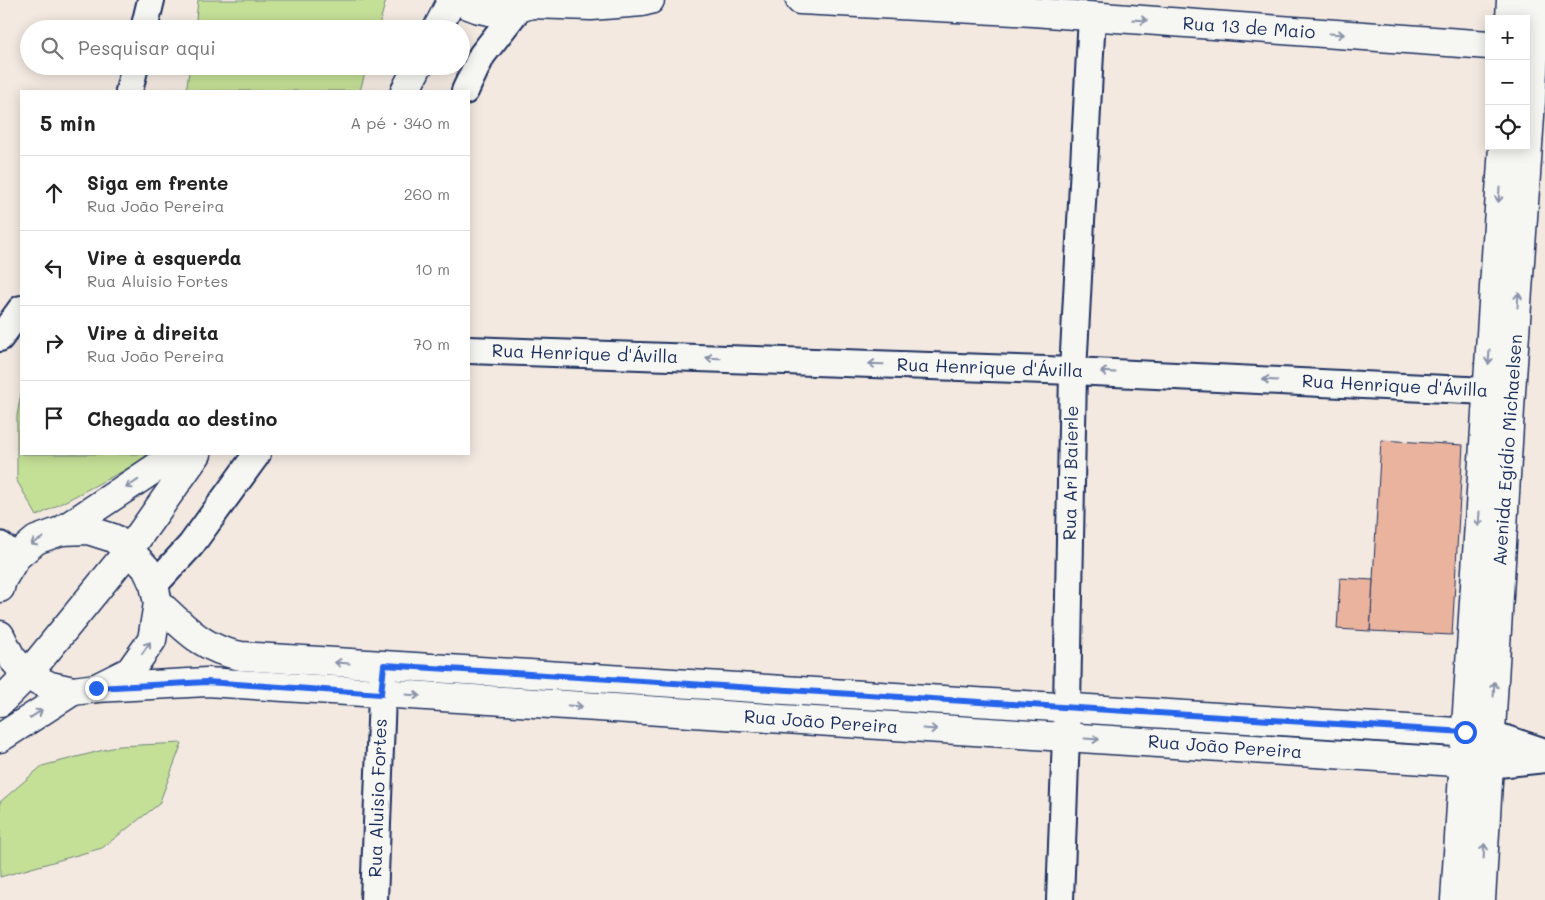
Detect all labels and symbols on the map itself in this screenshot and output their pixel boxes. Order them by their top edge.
street label: Rua 13 de Maio [1182,10,1316,44]
one-way arrow [1132,15,1148,24]
one-way arrow [1329,29,1345,39]
one-way arrow [1495,187,1504,203]
one-way arrow [1513,292,1523,308]
street label: Avenida Egídio Michaelsen [1487,333,1527,567]
street label: Rua Henrique d'Ávilla [491,338,679,368]
one-way arrow [1484,349,1493,365]
street label: Rua Henrique d'Ávilla [896,352,1084,382]
one-way arrow [706,354,722,363]
one-way arrow [868,359,884,369]
one-way arrow [1100,368,1116,377]
street label: Rua Henrique d'Ávilla [1301,368,1489,402]
one-way arrow [1263,375,1279,385]
street label: Rua Ari Baierle [1057,405,1083,541]
one-way arrow [126,479,140,489]
one-way arrow [1474,511,1483,527]
one-way arrow [31,537,45,547]
one-way arrow [141,641,151,655]
one-way arrow [334,658,350,667]
route end [85,677,108,700]
one-way arrow [1489,681,1498,697]
one-way arrow [405,691,421,700]
one-way arrow [567,701,583,710]
street label: Rua João Pereira [743,704,899,738]
one-way arrow [29,709,43,719]
street label: Rua Aluisio Fortes [362,718,392,878]
route start [1454,721,1477,744]
one-way arrow [921,724,937,733]
street label: Rua João Pereira [1147,729,1303,763]
one-way arrow [1084,734,1100,744]
one-way arrow [1479,844,1488,860]

